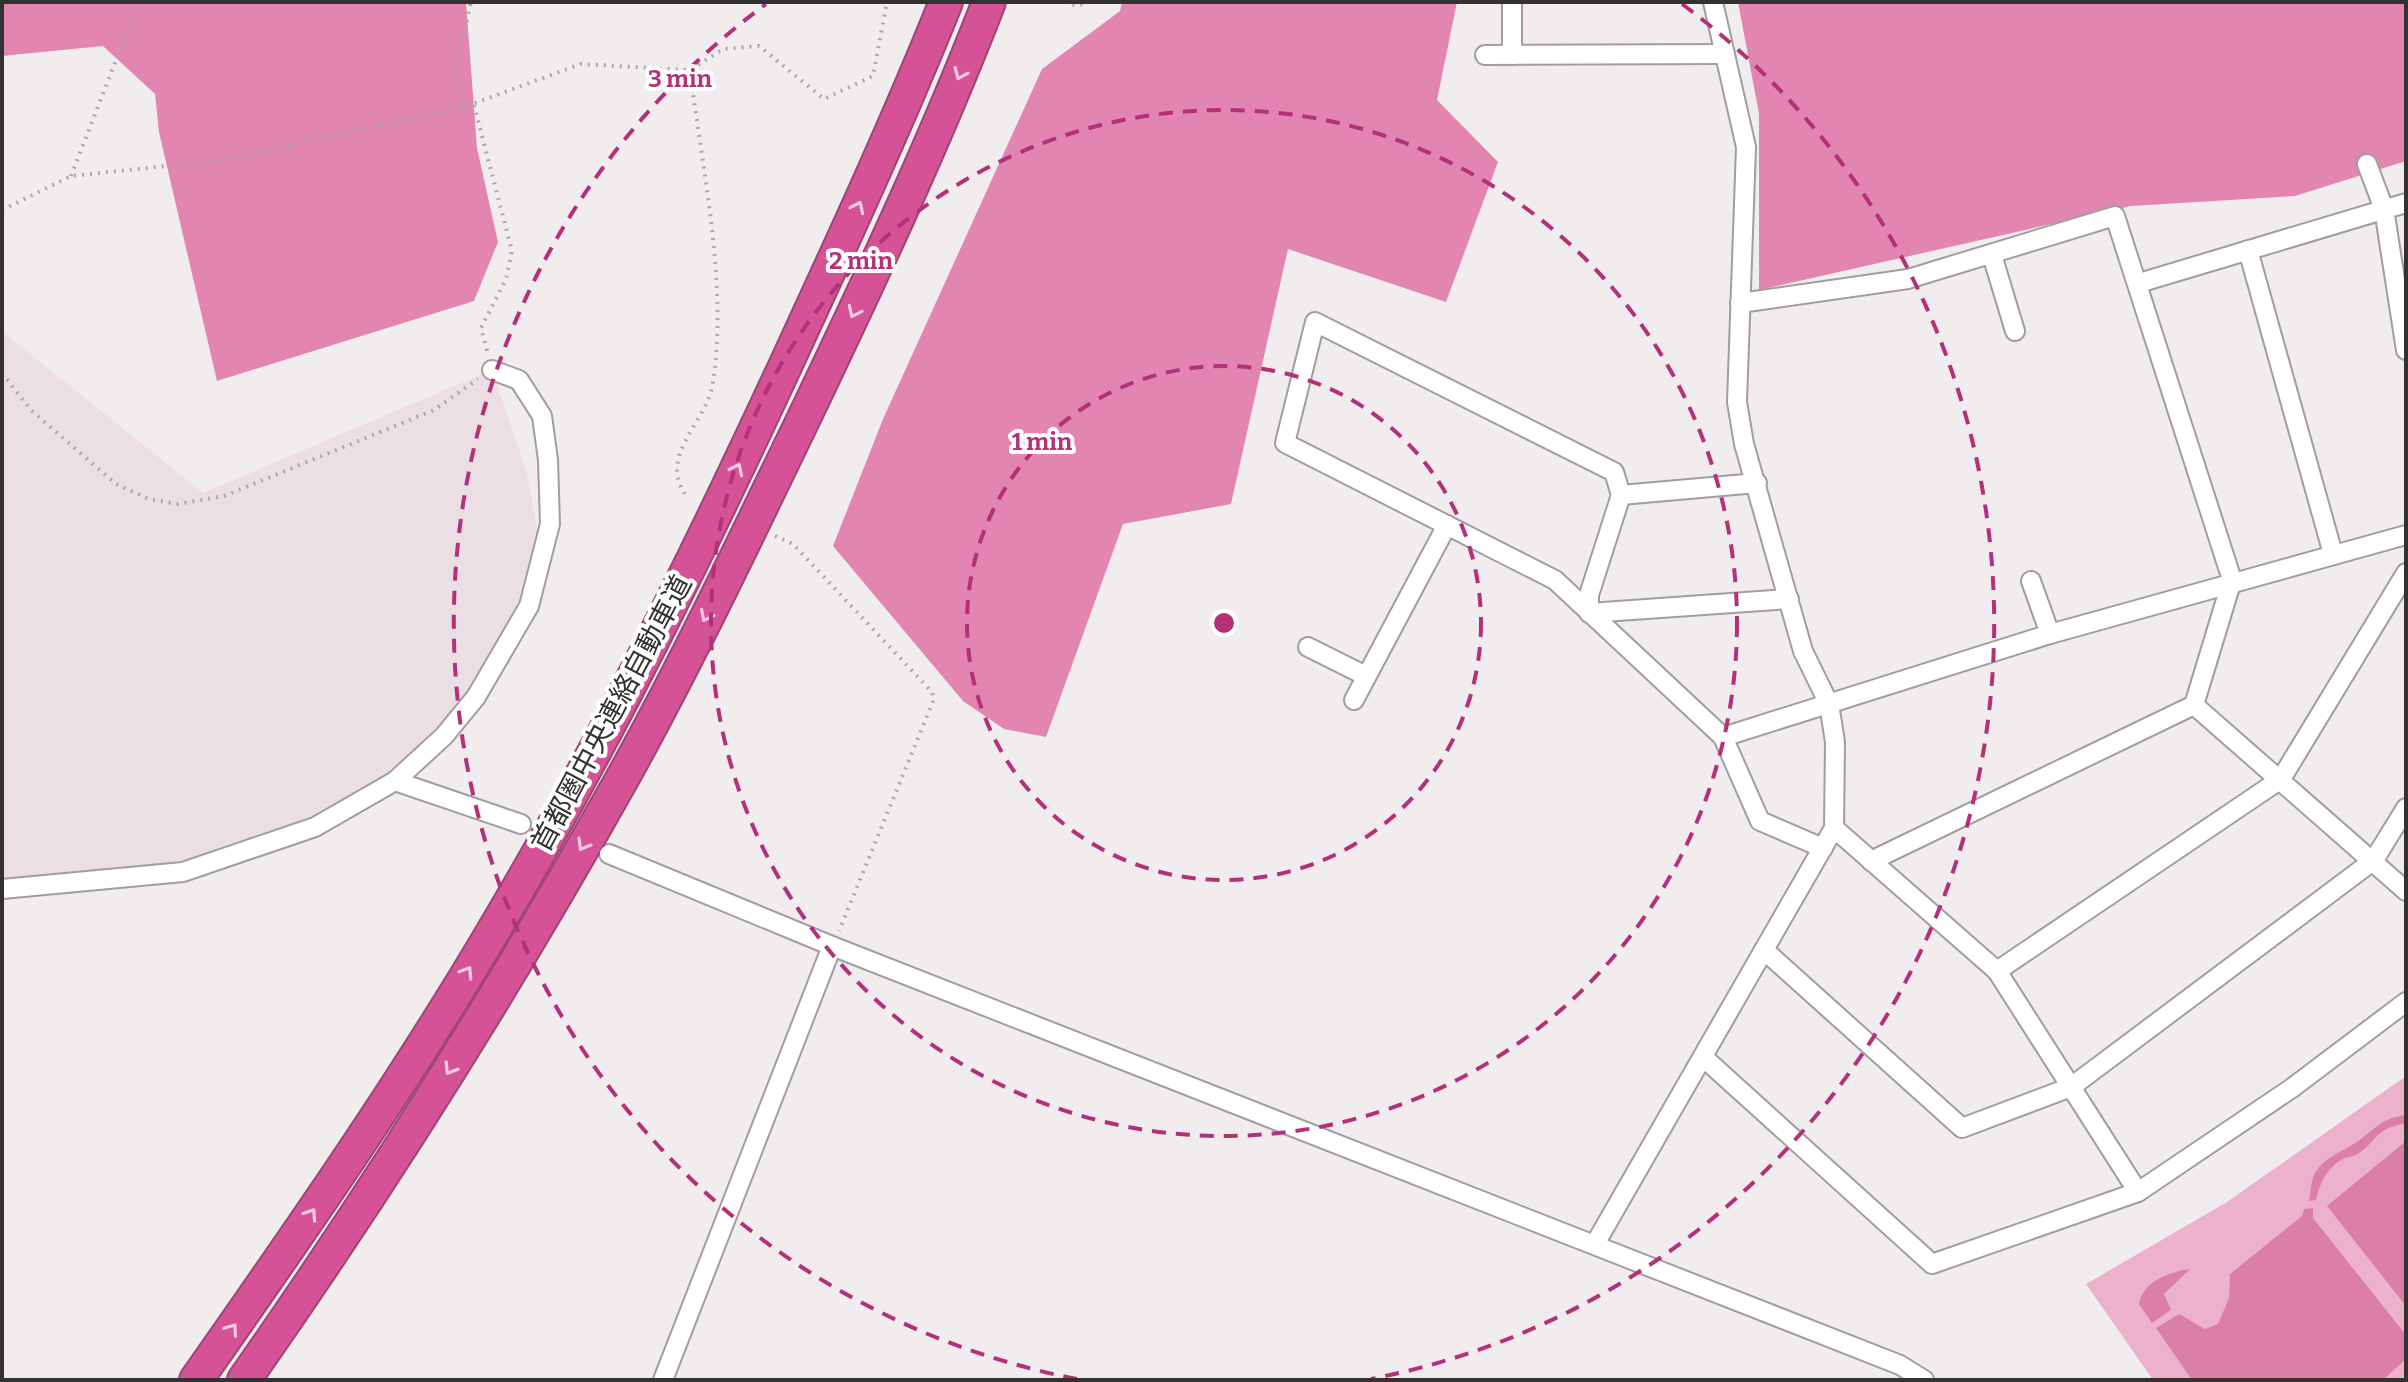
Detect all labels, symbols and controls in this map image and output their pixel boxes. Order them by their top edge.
text: 3 min [648,65,713,93]
one-way arrow [954,66,970,80]
one-way arrow [849,201,865,216]
text: 2 min [829,247,893,275]
one-way arrow [848,303,864,318]
text: 1 min [1012,428,1073,456]
one-way arrow [728,462,743,477]
street label: 首都圏中央連絡自動車道 [525,570,698,857]
one-way arrow [700,608,715,623]
centre of rings [1210,609,1238,637]
one-way arrow [577,837,593,851]
one-way arrow [458,966,473,981]
one-way arrow [444,1060,459,1075]
one-way arrow [301,1208,316,1223]
one-way arrow [222,1324,237,1338]

